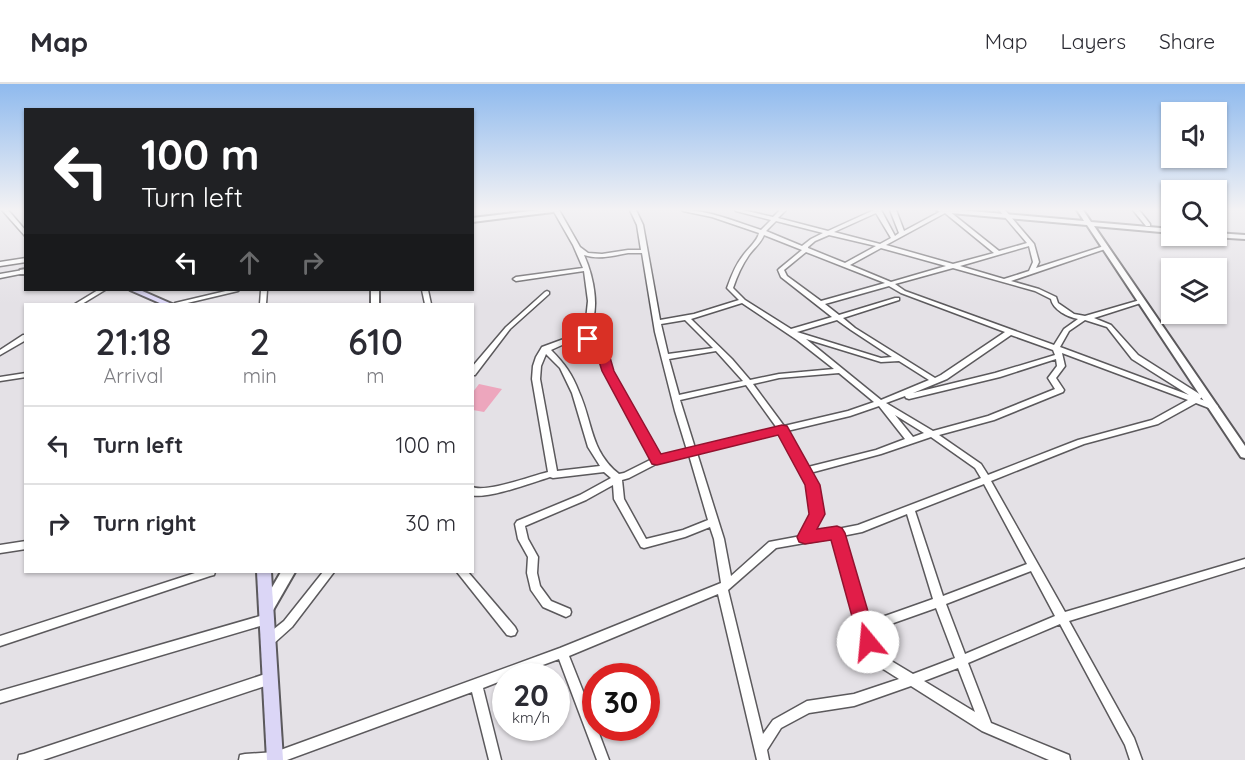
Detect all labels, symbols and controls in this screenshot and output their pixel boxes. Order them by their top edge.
text: Map [30,24,88,59]
text: Map [985,28,1028,54]
text: Layers [1061,28,1126,54]
text: Share [1159,28,1215,54]
map controls [1161,102,1227,324]
button: sound [1161,102,1227,168]
text: 100 m [141,128,259,181]
icon: left [42,132,120,210]
text: Turn left [141,180,243,214]
button: search [1161,180,1227,246]
icon: left [170,246,203,279]
icon: ahead [233,246,266,279]
icon: right [296,246,329,279]
button: layers [1161,258,1227,324]
pin [562,313,613,364]
text: 21:18 [95,319,171,364]
text: 2 [250,319,270,364]
text: 610 [348,319,403,364]
icon: arrive [571,322,604,355]
text: Arrival [103,363,163,388]
text: min [243,363,277,388]
text: m [366,363,384,388]
icon: left [42,429,75,462]
text: Turn left [93,431,183,459]
text: 100 m [396,431,456,459]
icon: right [42,507,75,540]
text: Turn right [93,509,197,537]
text: 30 m [405,509,456,537]
position arrow [836,610,900,674]
speed limit sign: 30 [582,663,660,741]
text: 20 [513,676,549,714]
text: km/h [512,708,550,727]

